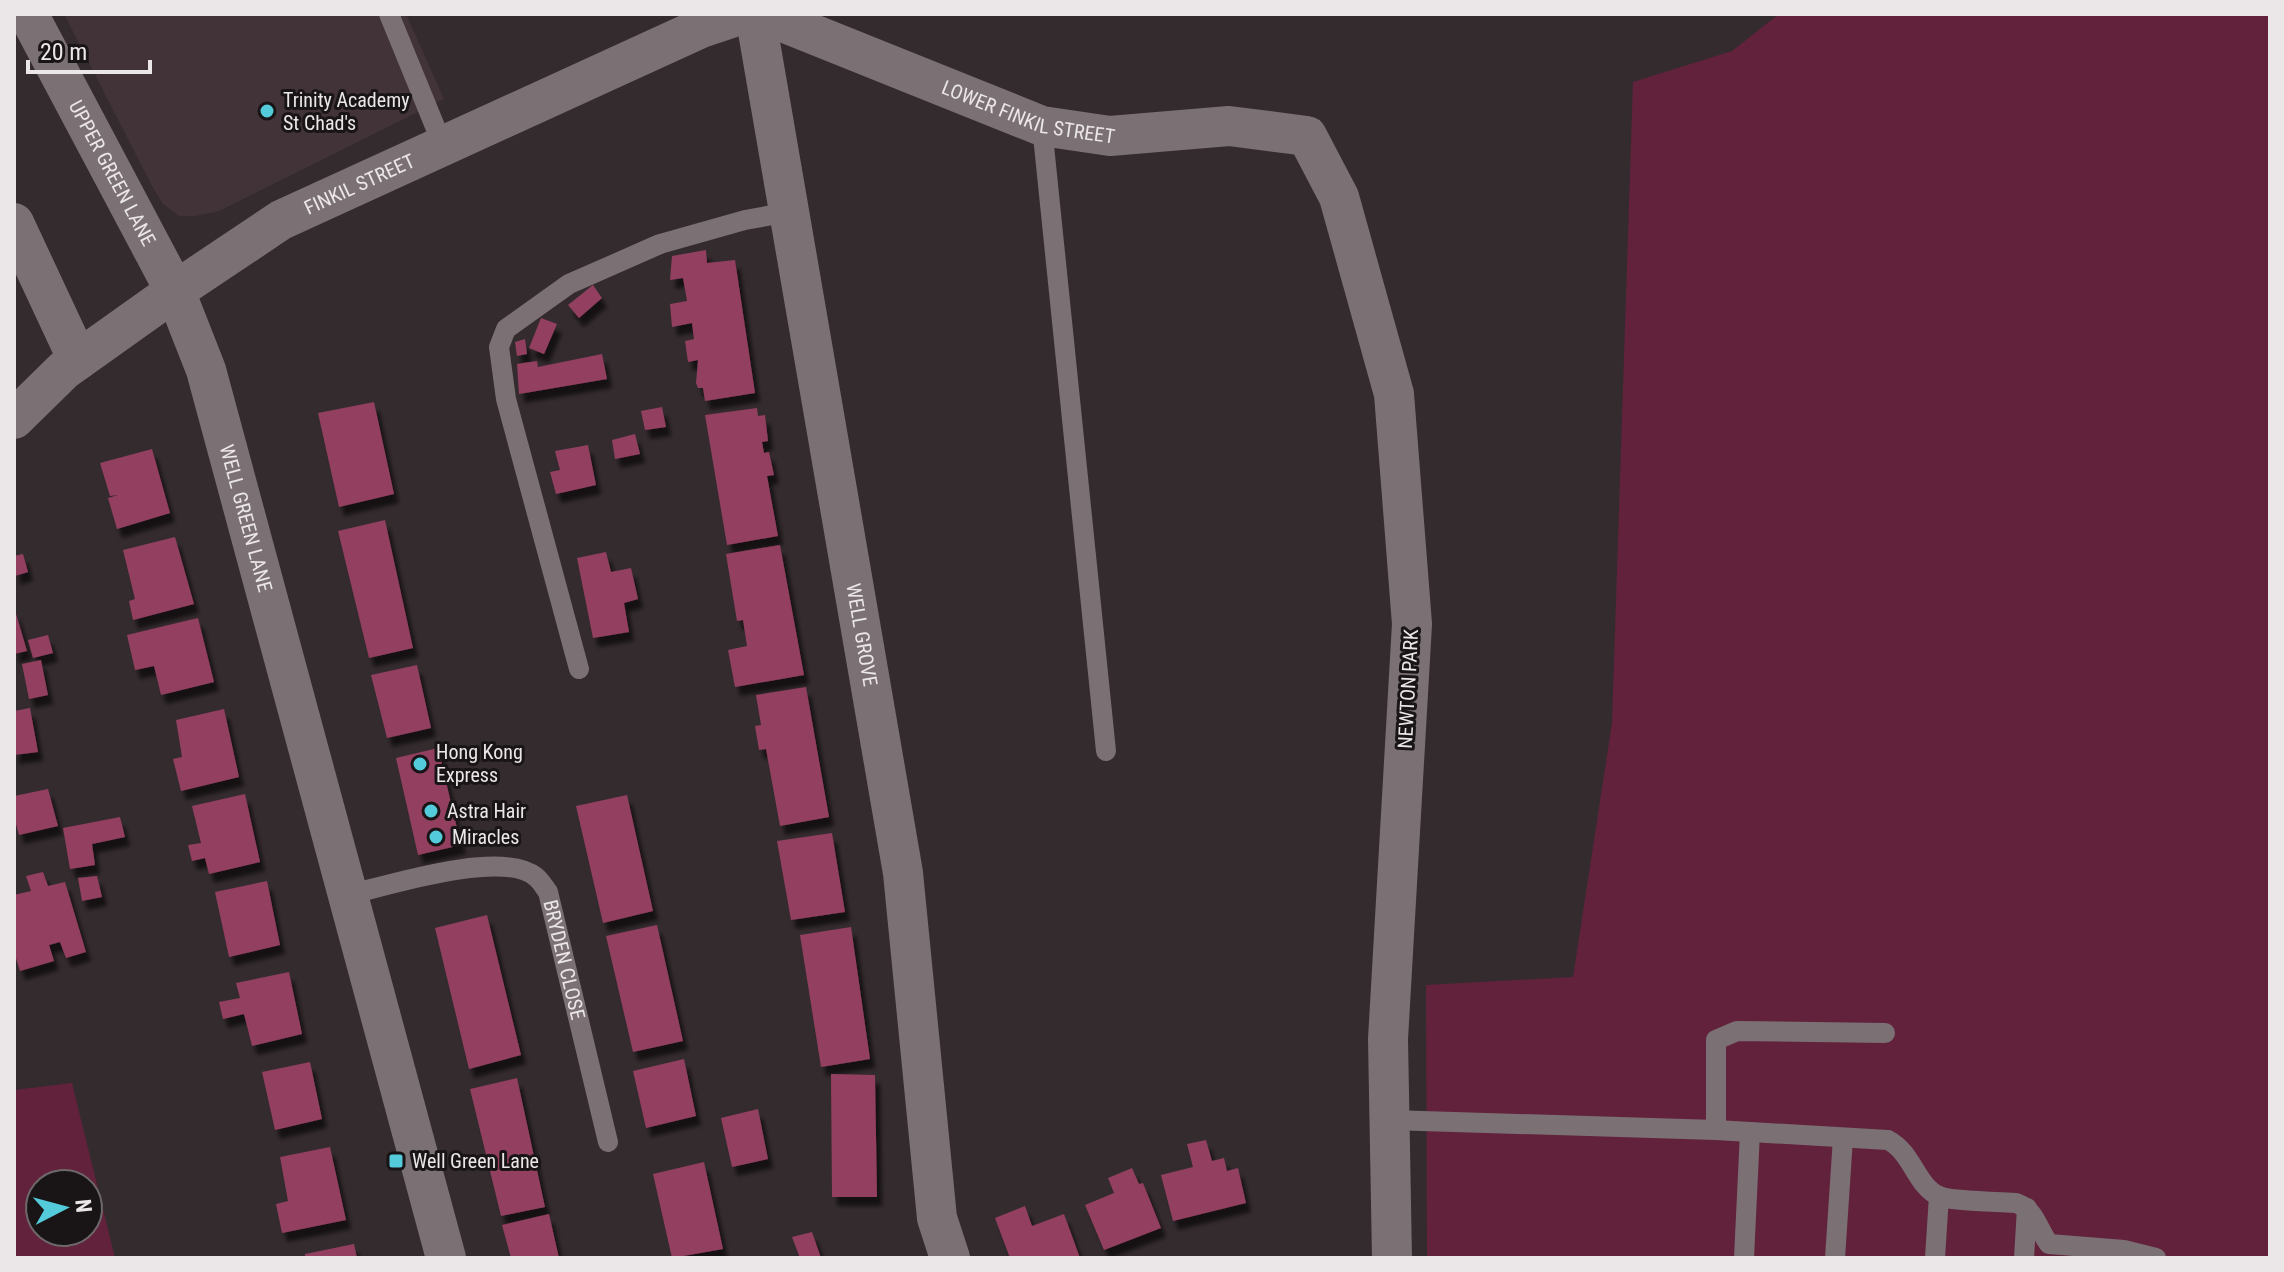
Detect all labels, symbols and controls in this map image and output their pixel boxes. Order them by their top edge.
scale bar [28,24,150,74]
text: 20 m [40,38,87,66]
street label: LOWER FINKIL STREET [938,75,1116,149]
place label: Trinity Academy St Chad's [283,88,410,135]
street label: UPPER GREEN LANE [64,96,161,250]
marker: Trinity Academy St Chad's [258,102,276,120]
street label: FINKIL STREET [300,149,418,220]
street label: WELL GREEN LANE [215,442,277,595]
street label: WELL GROVE [841,581,883,688]
street label: NEWTON PARK [1393,629,1423,749]
place label: Hong Kong Express [436,740,523,787]
marker: Hong Kong Express [411,755,429,773]
place label: Astra Hair [447,799,526,823]
marker: Astra Hair [422,802,440,820]
place label: Miracles [452,825,519,849]
marker: Miracles [427,828,445,846]
street label: BRYDEN CLOSE [538,897,590,1022]
place label: Well Green Lane [412,1149,539,1173]
marker: Well Green Lane [387,1152,405,1170]
north arrow [24,1168,104,1248]
text: N [70,1198,97,1214]

